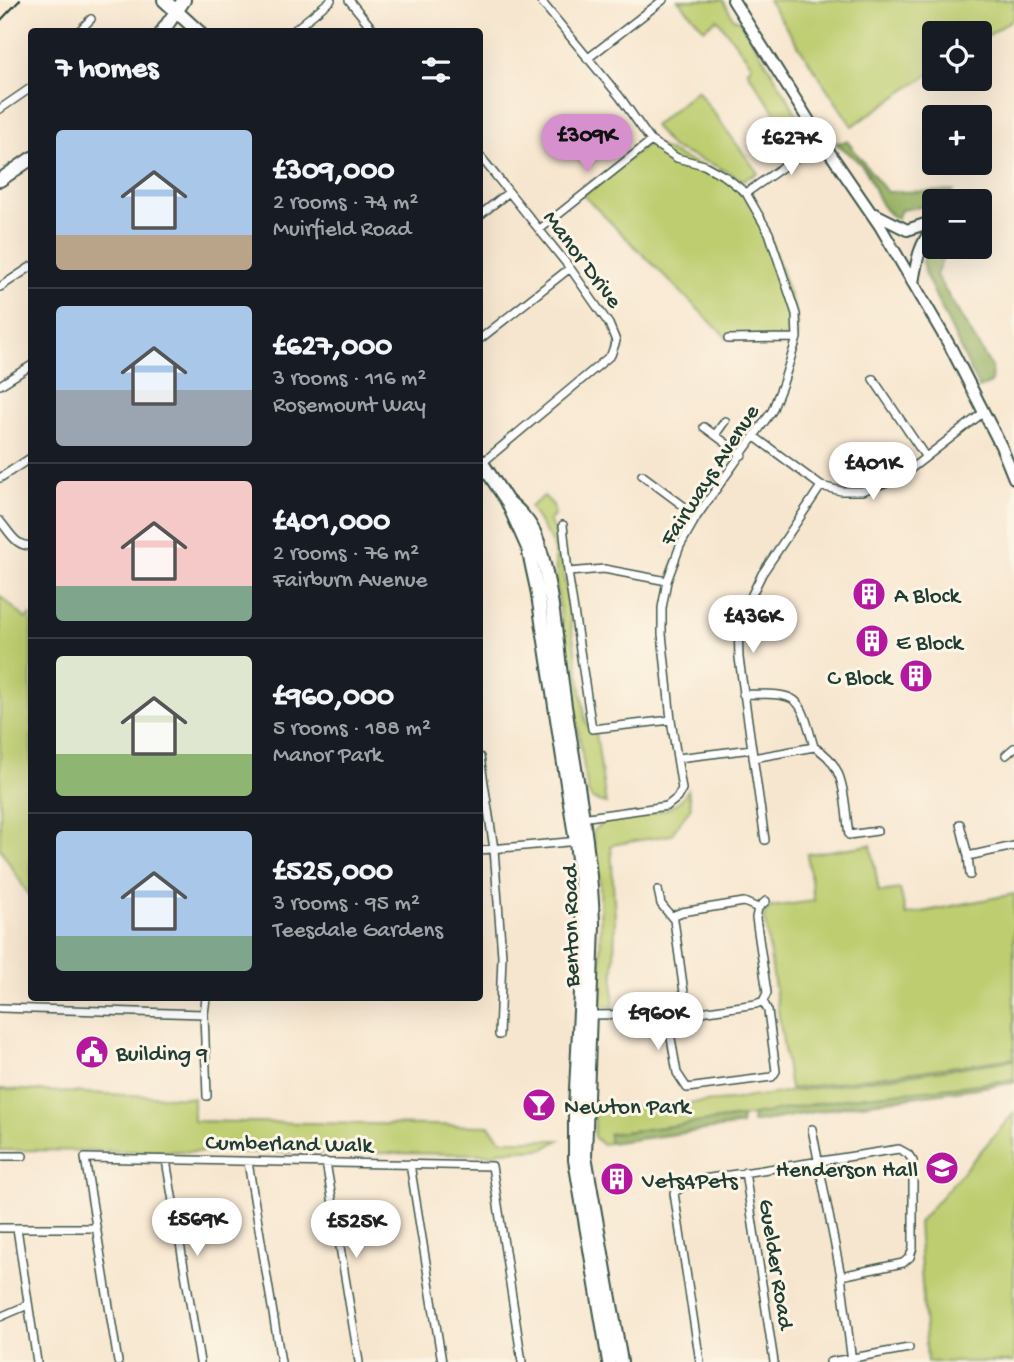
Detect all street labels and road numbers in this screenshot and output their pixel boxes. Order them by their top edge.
street label: Manor Drive [536,206,627,315]
street label: Fairways Avenue [655,399,767,552]
street label: Benton Road [558,863,587,988]
street label: Cumberland Walk [205,1131,375,1161]
street label: Guelder Road [751,1198,798,1333]

